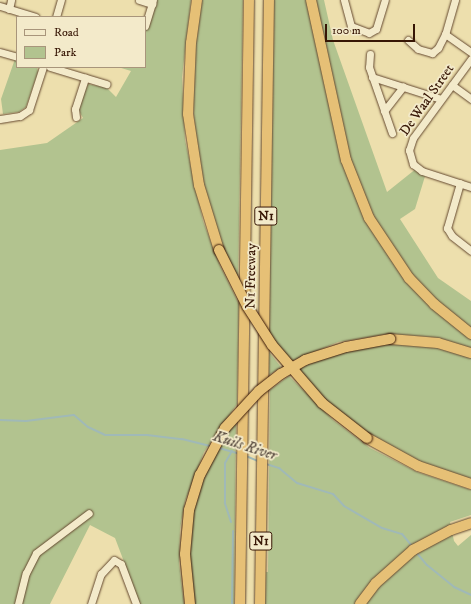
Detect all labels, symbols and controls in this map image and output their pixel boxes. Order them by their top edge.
legend [16,16,146,68]
scale bar [327,16,417,42]
text: 100 m [332,23,361,38]
text: Road [54,25,79,40]
text: Park [54,45,76,60]
street label: De Waal Street [396,61,458,139]
road number: N1 [254,205,278,227]
street label: N1 Freeway [242,243,260,309]
water label: Kuils River [211,427,279,465]
road number: N1 [249,530,273,552]

